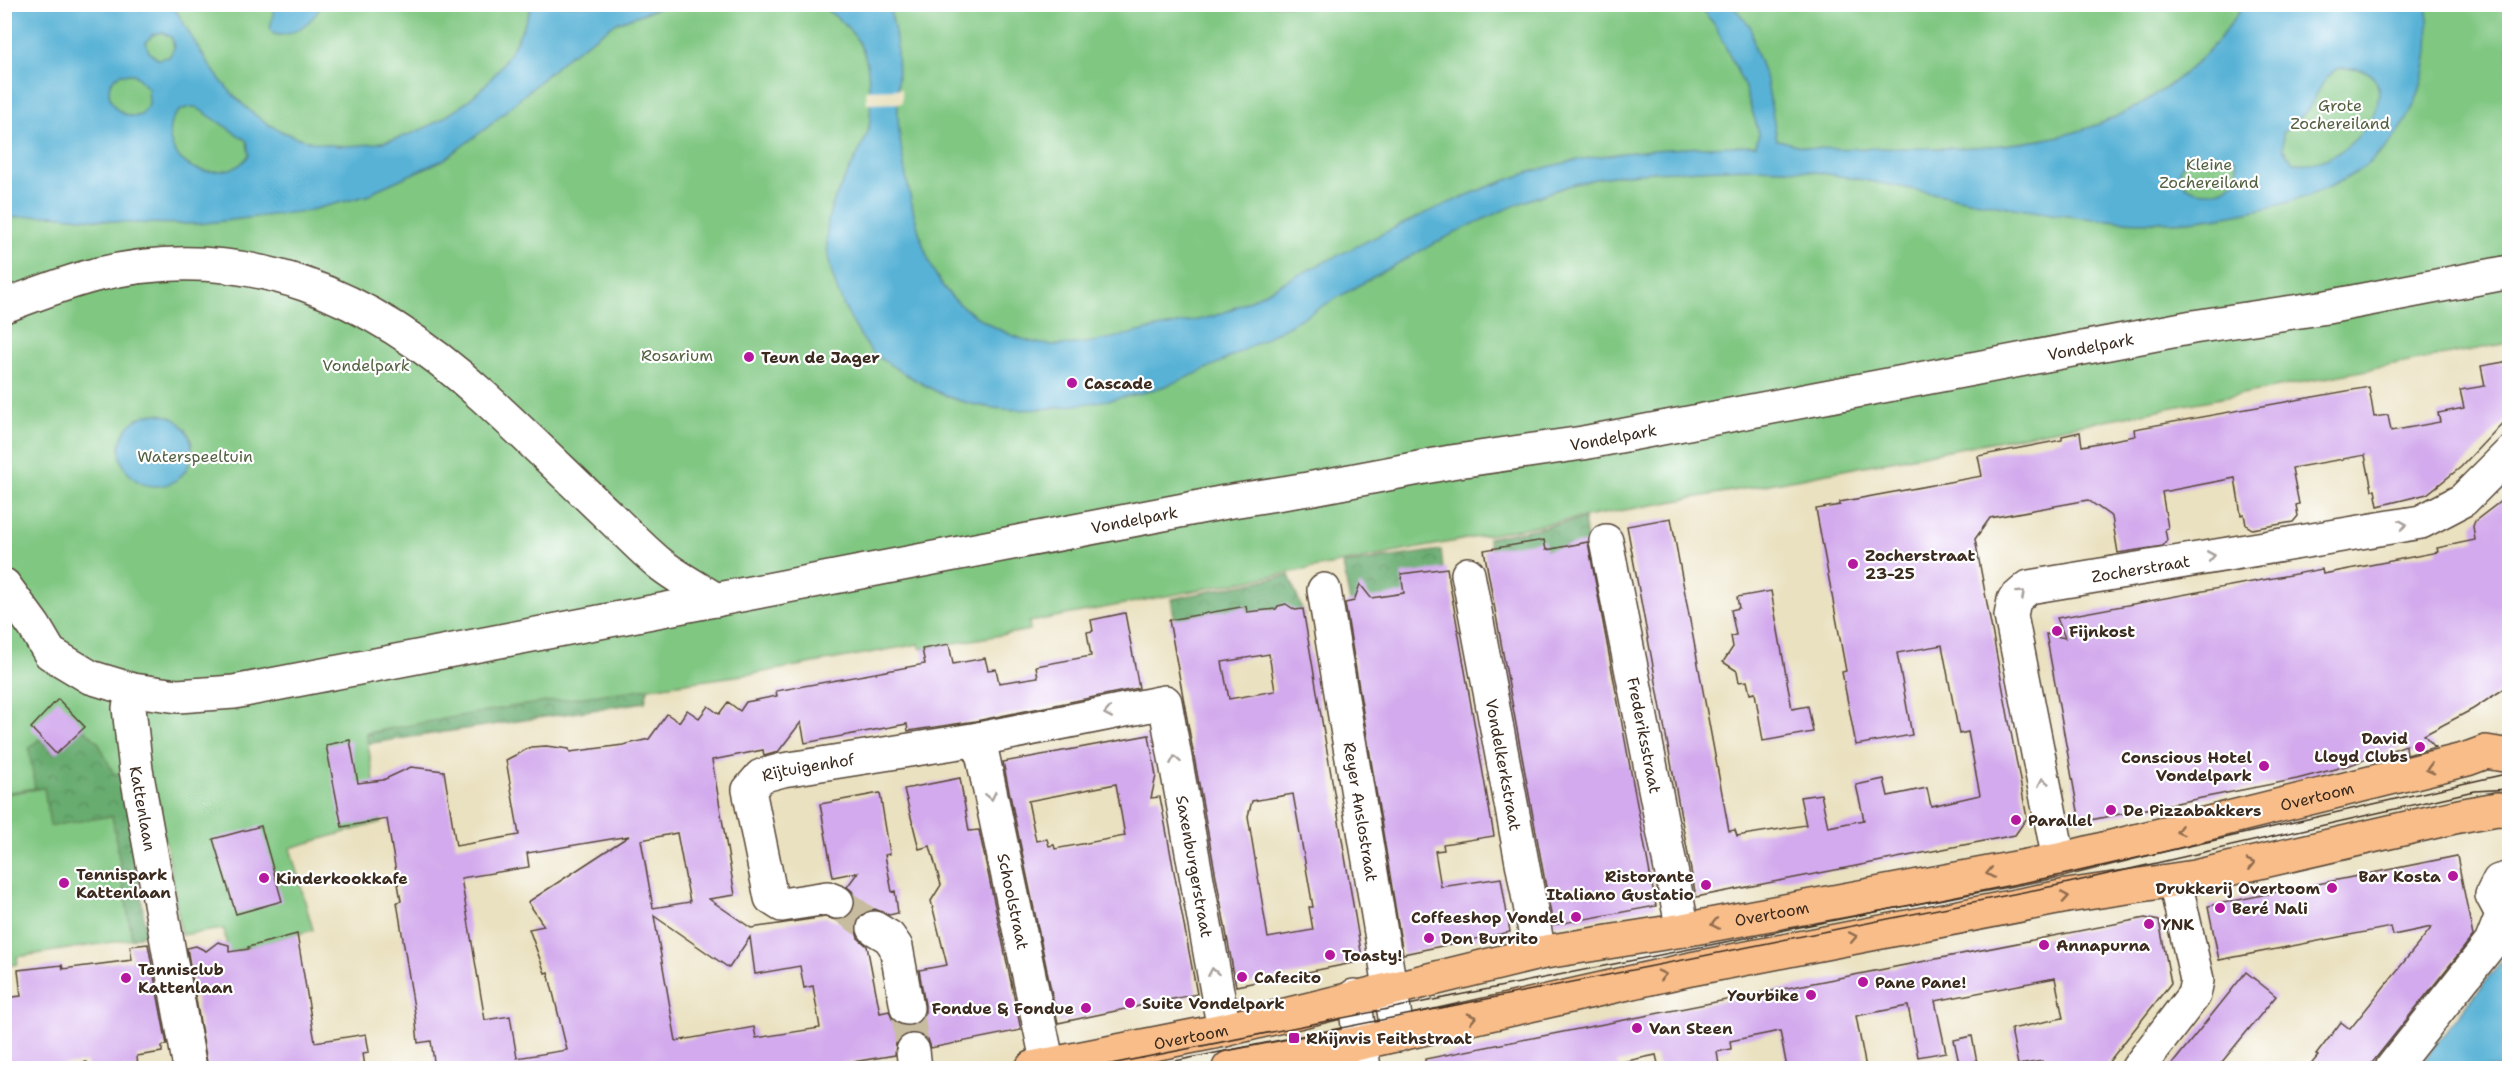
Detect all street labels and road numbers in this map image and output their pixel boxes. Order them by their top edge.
street label: Vondelpark [2046,328,2136,365]
street label: Vondelpark [1569,419,1658,455]
street label: Vondelpark [1089,501,1179,538]
street label: Zocherstraat [2090,550,2192,587]
street label: Frederiksstraat [1623,675,1666,795]
street label: Vondelkerkstraat [1481,697,1526,832]
street label: Reyer Anslostraat [1339,741,1383,883]
street label: Rijtuigenhof [759,748,857,786]
street label: Kattenlaan [125,764,161,853]
street label: Overtoom [2278,777,2356,815]
street label: Saxenburgerstraat [1171,794,1218,939]
street label: Schoolstraat [993,851,1034,951]
street label: Overtoom [1733,896,1811,931]
street label: Overtoom [1152,1019,1230,1054]

